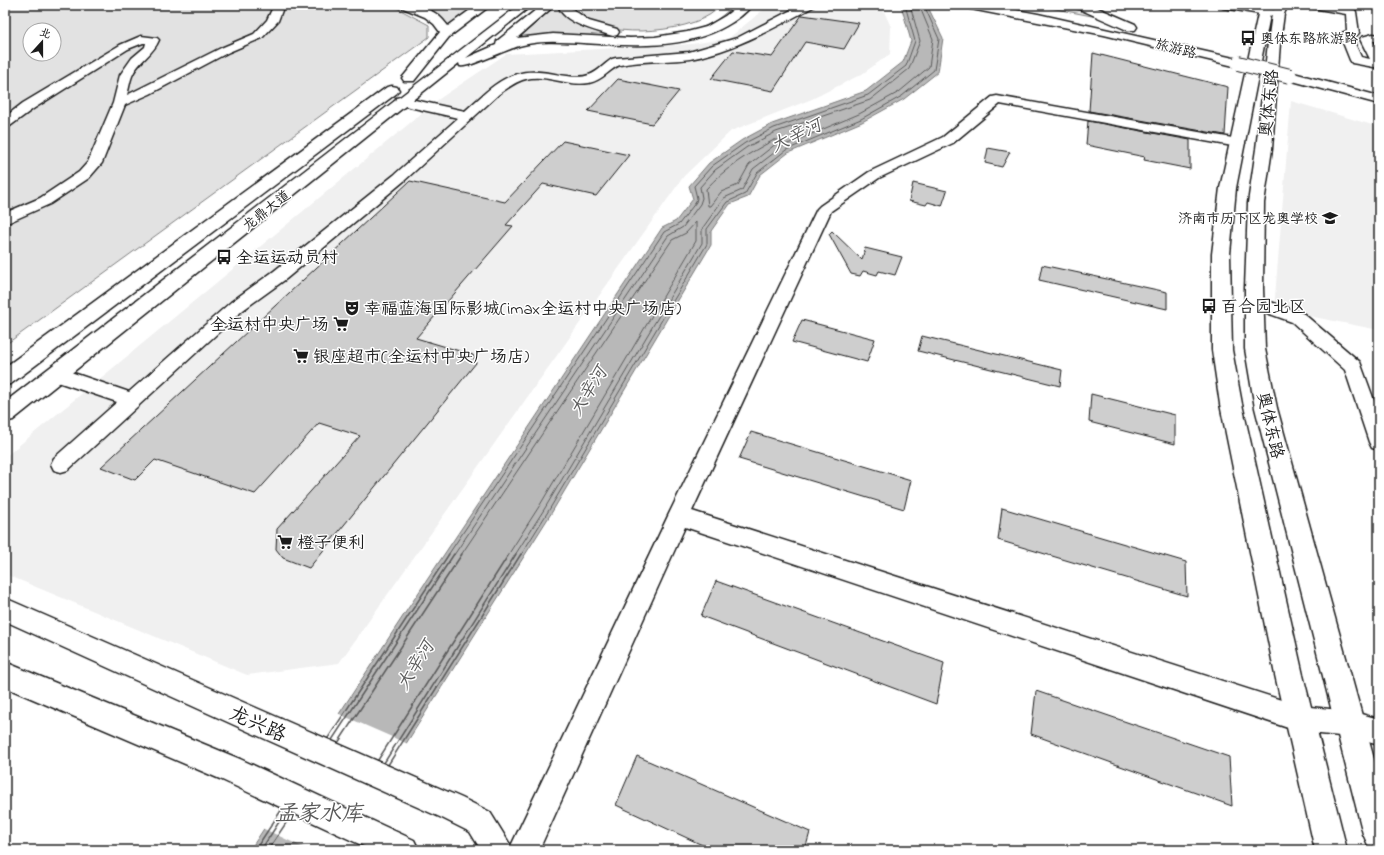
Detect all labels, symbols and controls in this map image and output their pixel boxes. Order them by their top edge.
north arrow [22,22,62,62]
text: 北 [37,24,53,43]
bus stop icon: 奥体东路旅游路 [1239,29,1257,47]
place label: 奥体东路旅游路 [1260,29,1358,50]
street label: 旅游路 [1153,34,1199,65]
street label: 奥体东路 [1254,68,1285,138]
water label: 大辛河 [767,112,830,160]
street label: 龙鼎大道 [238,186,295,237]
place label: 济南市历下区龙奥学校 [1178,209,1318,230]
school or university icon: 济南市历下区龙奥学校 [1321,209,1339,227]
place label: 全运运动员村 [236,246,338,271]
bus stop icon: 全运运动员村 [215,248,233,266]
place label: 百合园北区 [1221,295,1306,320]
place label: 幸福蓝海国际影城(imax全运村中央广场店) [364,297,681,322]
bus stop icon: 百合园北区 [1200,297,1218,315]
theatre icon: 幸福蓝海国际影城(imax全运村中央广场店) [343,299,361,317]
place label: 全运村中央广场 [210,313,329,338]
supermarket icon: 全运村中央广场 [332,315,350,333]
place label: 银座超市(全运村中央广场店) [313,345,529,370]
supermarket icon: 银座超市(全运村中央广场店) [292,347,310,365]
water label: 大辛河 [564,360,617,422]
street label: 奥体东路 [1250,389,1289,461]
place label: 橙子便利 [297,531,365,556]
supermarket icon: 橙子便利 [276,533,294,551]
water label: 大辛河 [391,634,444,696]
street label: 龙兴路 [224,700,291,751]
water label: 孟家水库 [275,799,365,831]

